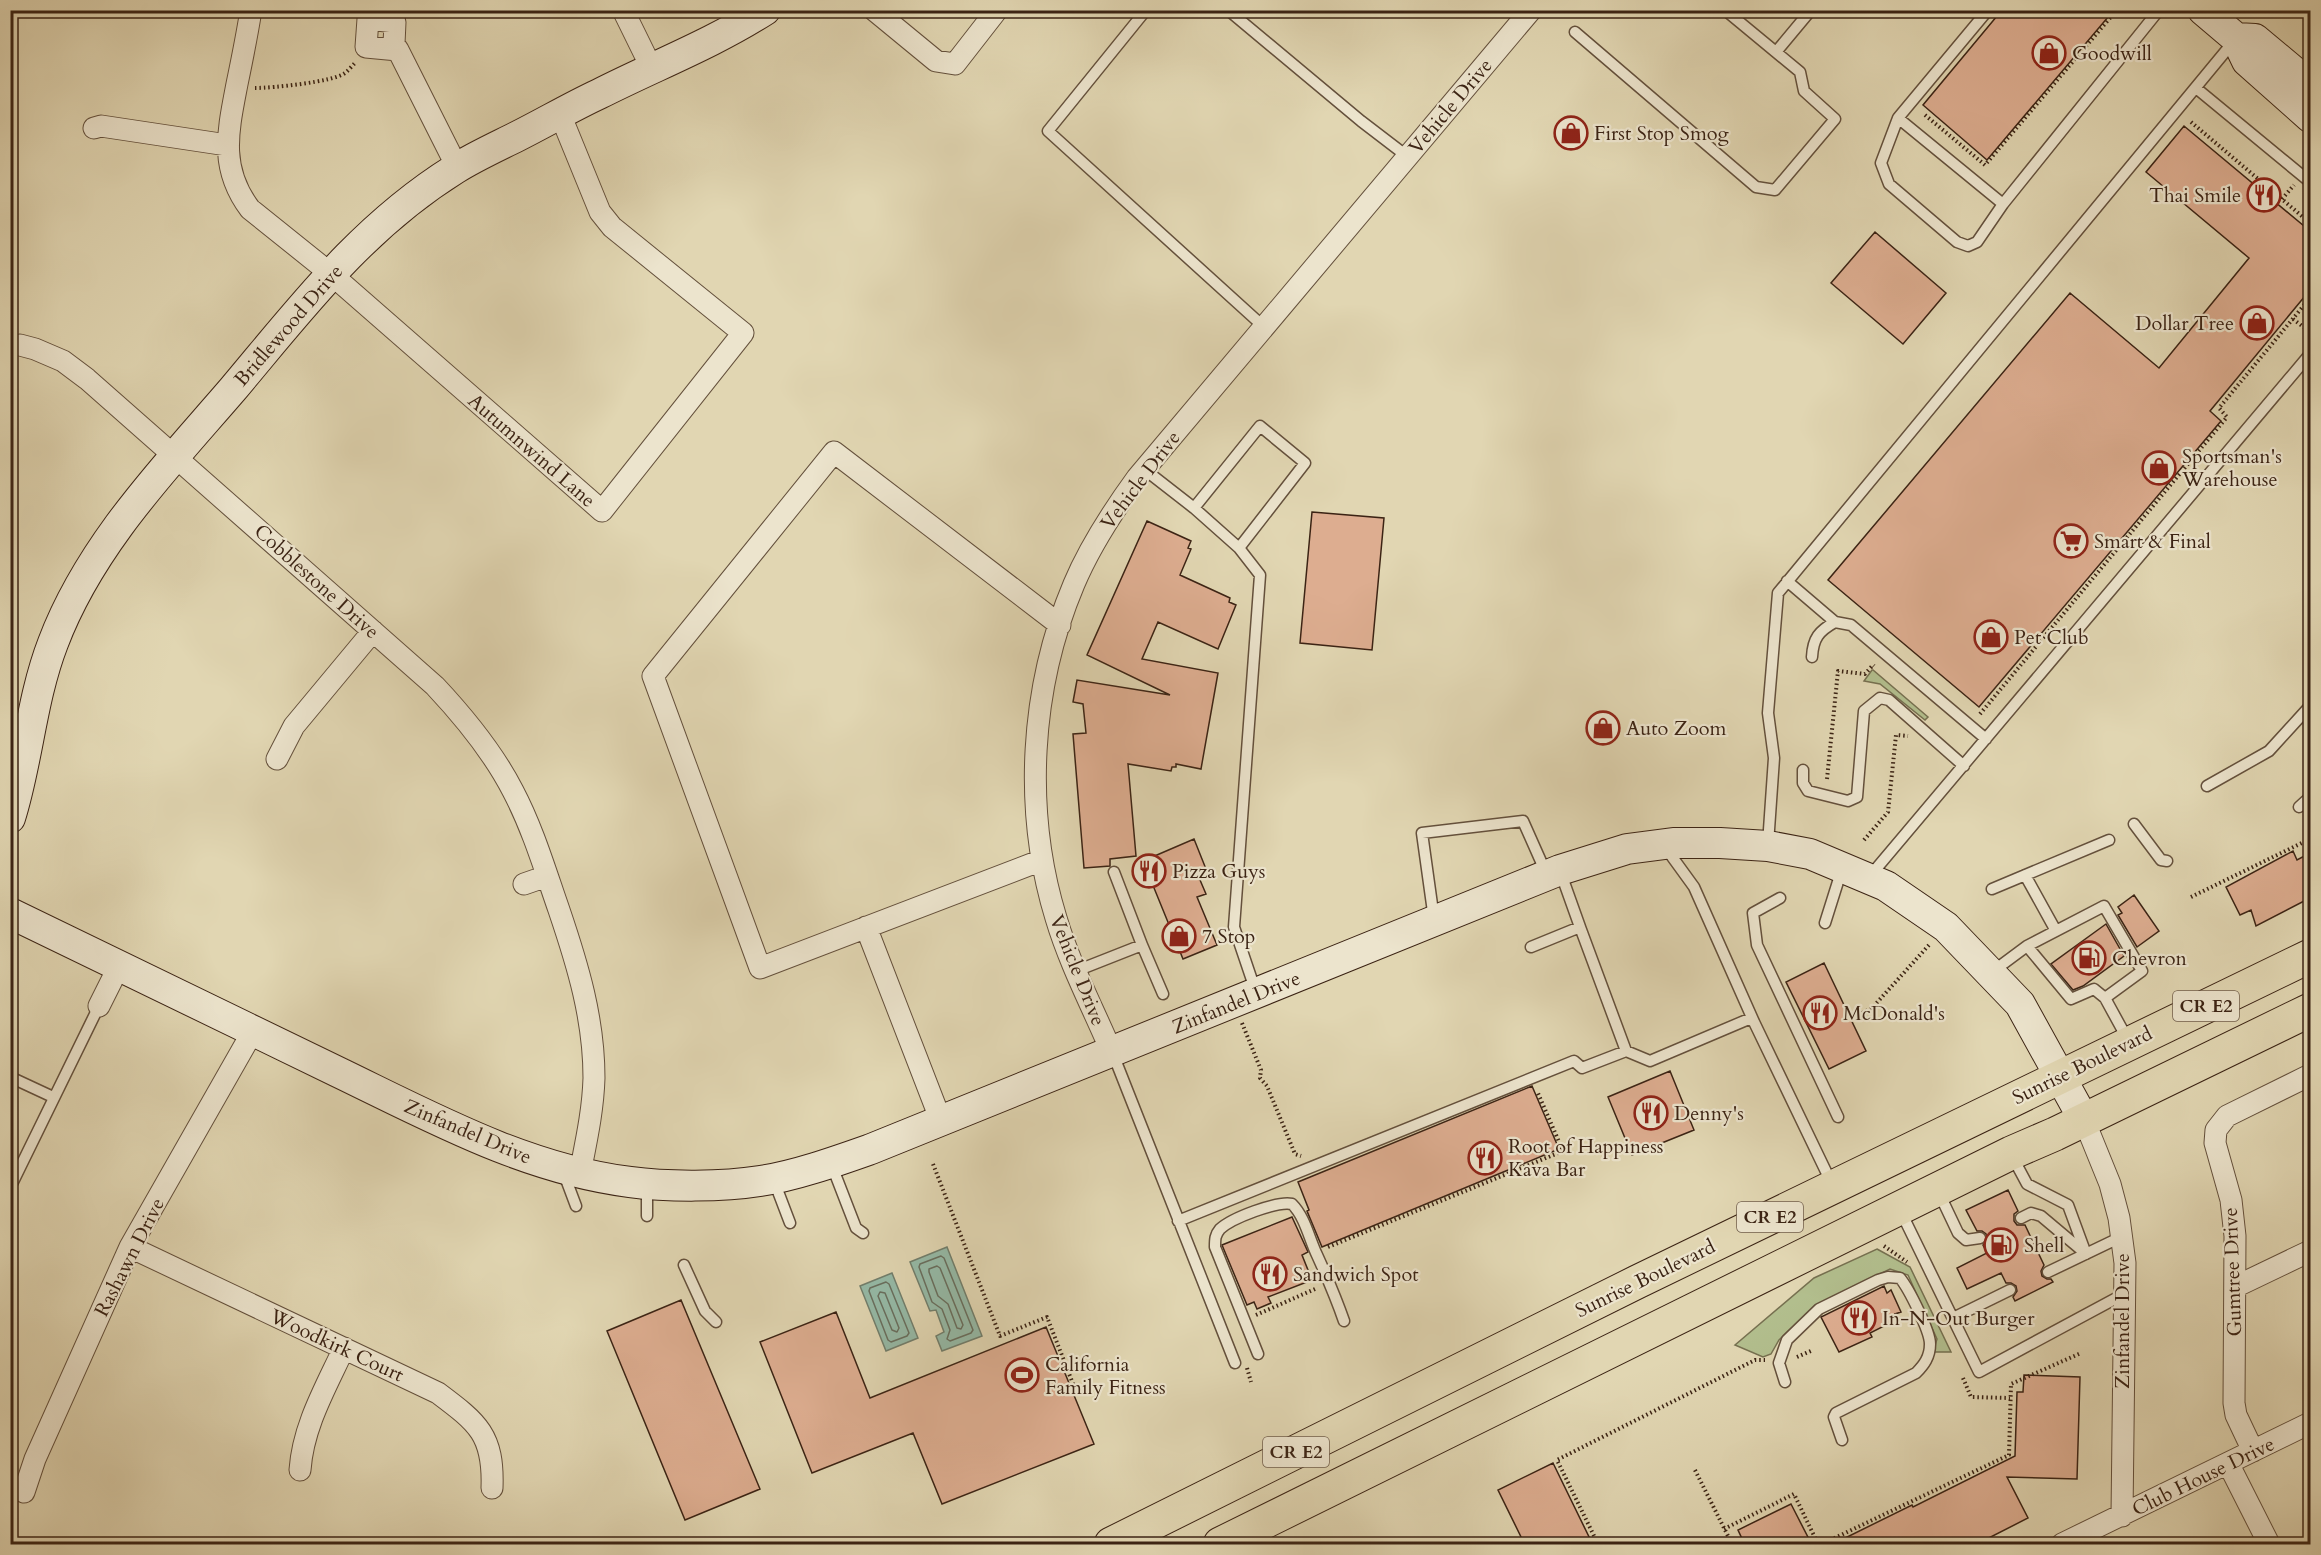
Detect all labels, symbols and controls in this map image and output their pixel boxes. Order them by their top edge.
shop icon: Goodwill [2031,35,2067,71]
place label: Goodwill [2072,40,2152,67]
street label: Vehicle Drive [1402,53,1498,160]
shop icon: First Stop Smog [1553,115,1589,151]
place label: First Stop Smog [1594,120,1730,147]
restaurant icon: Thai Smile [2246,177,2282,213]
place label: Thai Smile [2149,182,2241,209]
street label: Bridlewood Drive [228,259,349,392]
shop icon: Dollar Tree [2239,305,2275,341]
place label: Dollar Tree [2135,310,2234,337]
street label: Autumnwind Lane [462,387,601,513]
street label: Vehicle Drive [1094,425,1187,535]
place label: Sportsman's Warehouse [2181,443,2282,493]
shop icon: Sportsman's Warehouse [2141,450,2177,486]
street label: Cobblestone Drive [248,518,385,645]
supermarket icon: Smart & Final [2053,523,2089,559]
place label: Smart & Final [2094,528,2211,555]
shop icon: Pet Club [1973,619,2009,655]
place label: Pet Club [2014,624,2089,651]
shop icon: Auto Zoom [1585,710,1621,746]
place label: Auto Zoom [1626,715,1727,742]
restaurant icon: Pizza Guys [1131,853,1167,889]
place label: Pizza Guys [1172,858,1265,885]
street label: Vehicle Drive [1043,911,1112,1030]
shop icon: 7 Stop [1161,918,1197,954]
place label: 7 Stop [1202,923,1255,950]
fuel station icon: Chevron [2071,940,2107,976]
place label: Chevron [2112,945,2188,972]
street label: Zinfandel Drive [1168,964,1304,1040]
road number: CR E2 [2173,991,2239,1021]
restaurant icon: McDonald's [1802,995,1838,1031]
place label: McDonald's [1843,1000,1945,1027]
street label: Sunrise Boulevard [2008,1020,2157,1111]
street label: Zinfandel Drive [400,1092,536,1170]
restaurant icon: Denny's [1633,1095,1669,1131]
place label: Denny's [1674,1100,1744,1127]
place label: Root of Happiness Kava Bar [1508,1133,1664,1183]
restaurant icon: Root of Happiness Kava Bar [1467,1140,1503,1176]
street label: Rashawn Drive [88,1193,171,1321]
road number: CR E2 [1737,1202,1803,1232]
street label: Gumtree Drive [2217,1207,2248,1337]
fuel station icon: Shell [1983,1227,2019,1263]
place label: Shell [2024,1232,2064,1259]
street label: Sunrise Boulevard [1571,1233,1720,1324]
street label: Zinfandel Drive [2109,1253,2136,1389]
restaurant icon: Sandwich Spot [1252,1256,1288,1292]
place label: Sandwich Spot [1293,1261,1419,1288]
restaurant icon: In-N-Out Burger [1841,1300,1877,1336]
street label: Woodkirk Court [265,1302,409,1389]
place label: In-N-Out Burger [1882,1305,2035,1332]
place label: California Family Fitness [1045,1351,1166,1401]
sports icon: California Family Fitness [1004,1357,1040,1393]
street label: Club House Drive [2127,1430,2279,1523]
road number: CR E2 [1263,1437,1329,1467]

